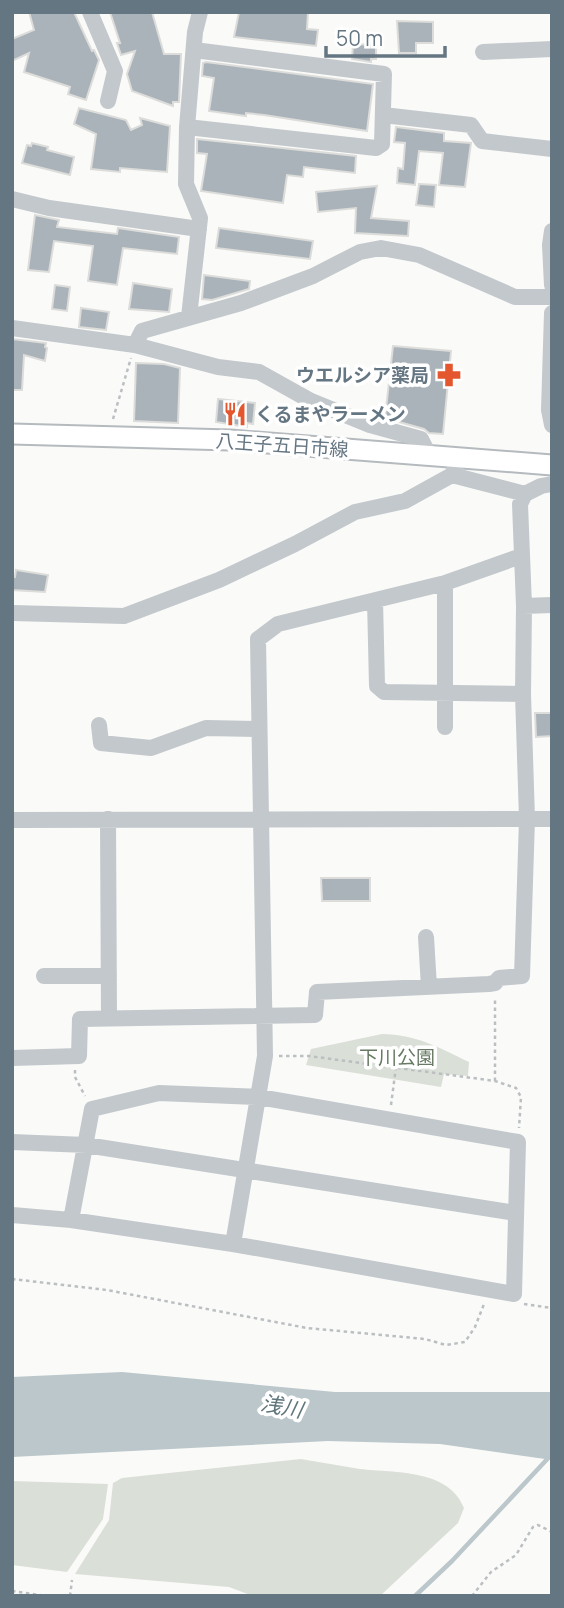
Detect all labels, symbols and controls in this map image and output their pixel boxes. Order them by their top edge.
scale bar [326,14,445,58]
text: 50 m [336,24,383,52]
pharmacy icon: ウエルシア薬局 [435,361,463,389]
place label: ウエルシア薬局 [296,362,429,388]
restaurant icon: くるまやラーメン [221,400,249,428]
place label: くるまやラーメン [255,401,406,427]
street label: 八王子五日市線 [215,427,349,463]
park label: 下川公園 [359,1044,435,1070]
water label: 浅川 [259,1388,307,1424]

